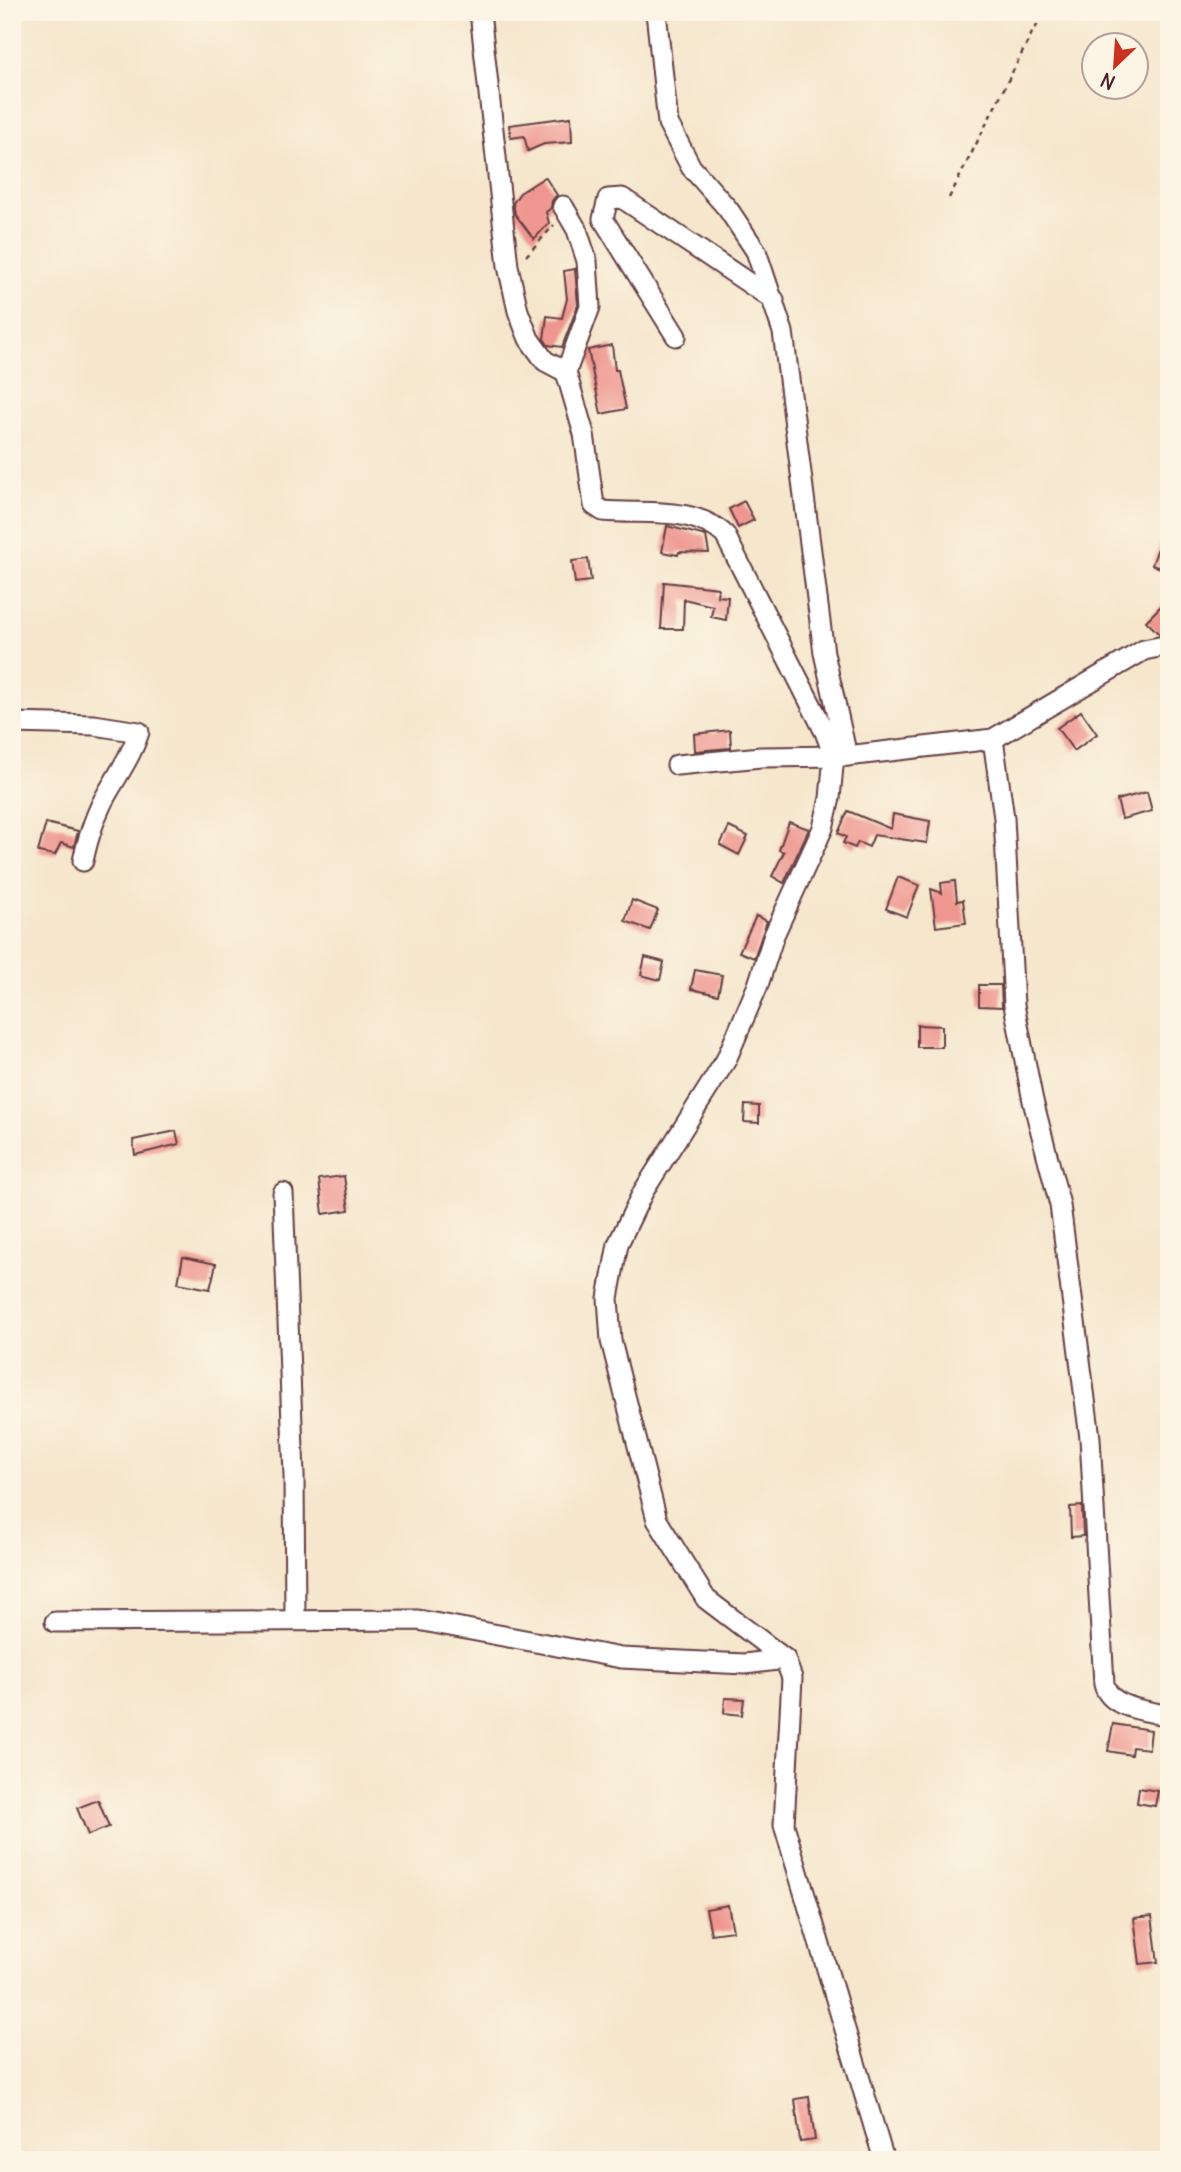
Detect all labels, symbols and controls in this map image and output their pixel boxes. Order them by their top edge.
north arrow [1080,32,1150,102]
text: N [1097,68,1119,95]

